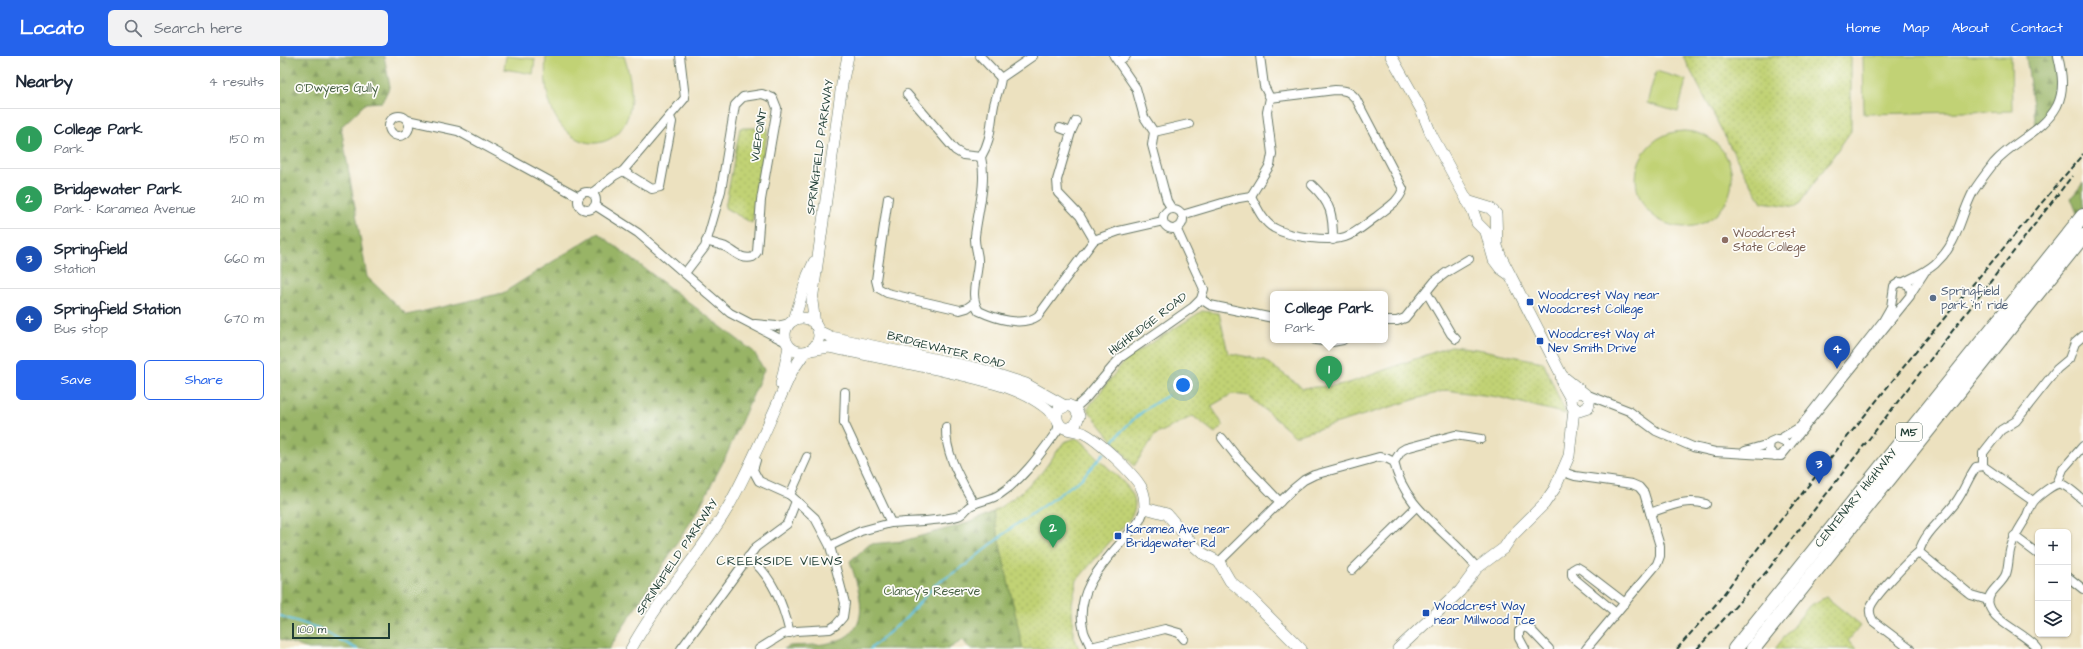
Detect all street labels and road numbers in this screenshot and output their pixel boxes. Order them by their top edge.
street label: SPRINGFIELD PARKWAY [802,78,838,216]
street label: VUEPOINT [746,107,772,163]
street label: HIGHRIDGE ROAD [1105,288,1191,359]
street label: BRIDGEWATER ROAD [885,327,1007,373]
road number: M5 [1896,423,1922,441]
street label: CENTENARY HIGHWAY [1811,445,1902,551]
street label: SPRINGFIELD PARKWAY [632,495,722,618]

